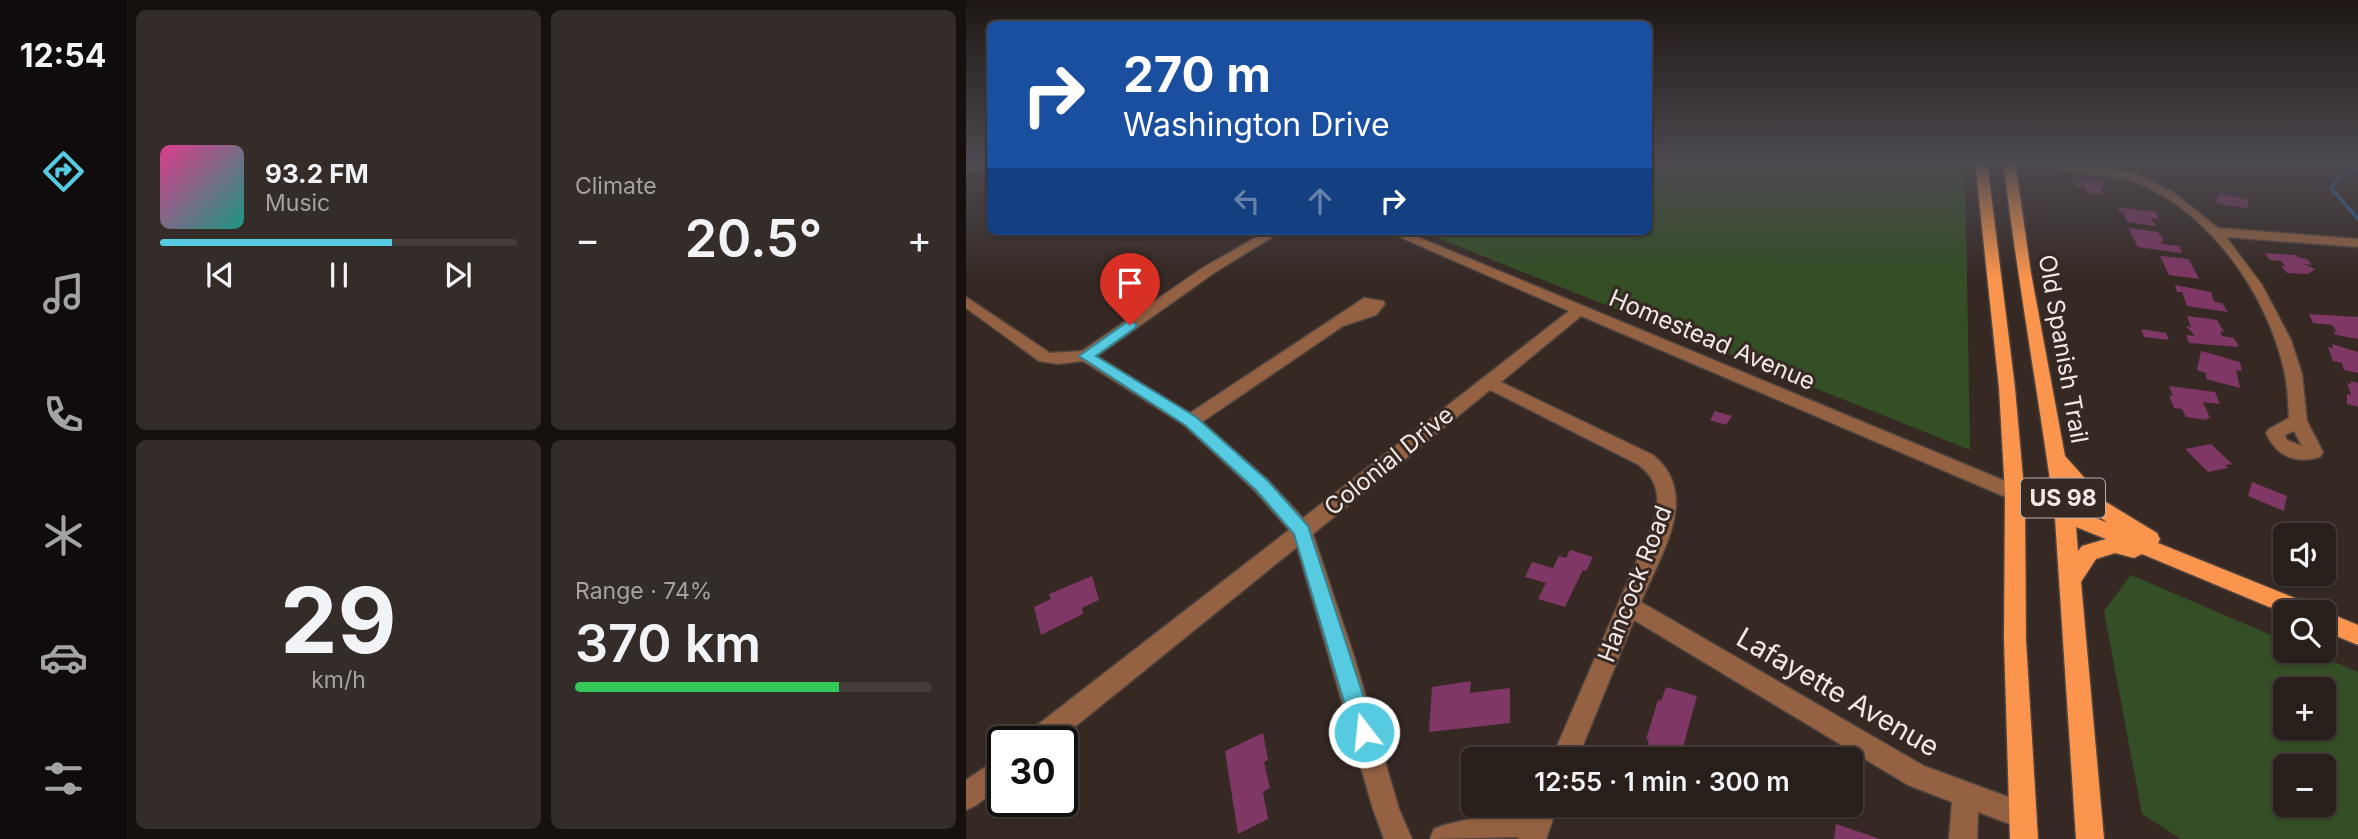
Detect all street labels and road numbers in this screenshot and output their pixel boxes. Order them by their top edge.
street label: Old Spanish Trail [2033,252,2094,446]
street label: Homestead Avenue [1605,283,1820,396]
street label: Colonial Drive [1318,400,1459,522]
road number: US 98 [2021,478,2105,518]
street label: Hancock Road [1591,502,1678,666]
street label: Lafayette Avenue [1731,620,1945,764]

